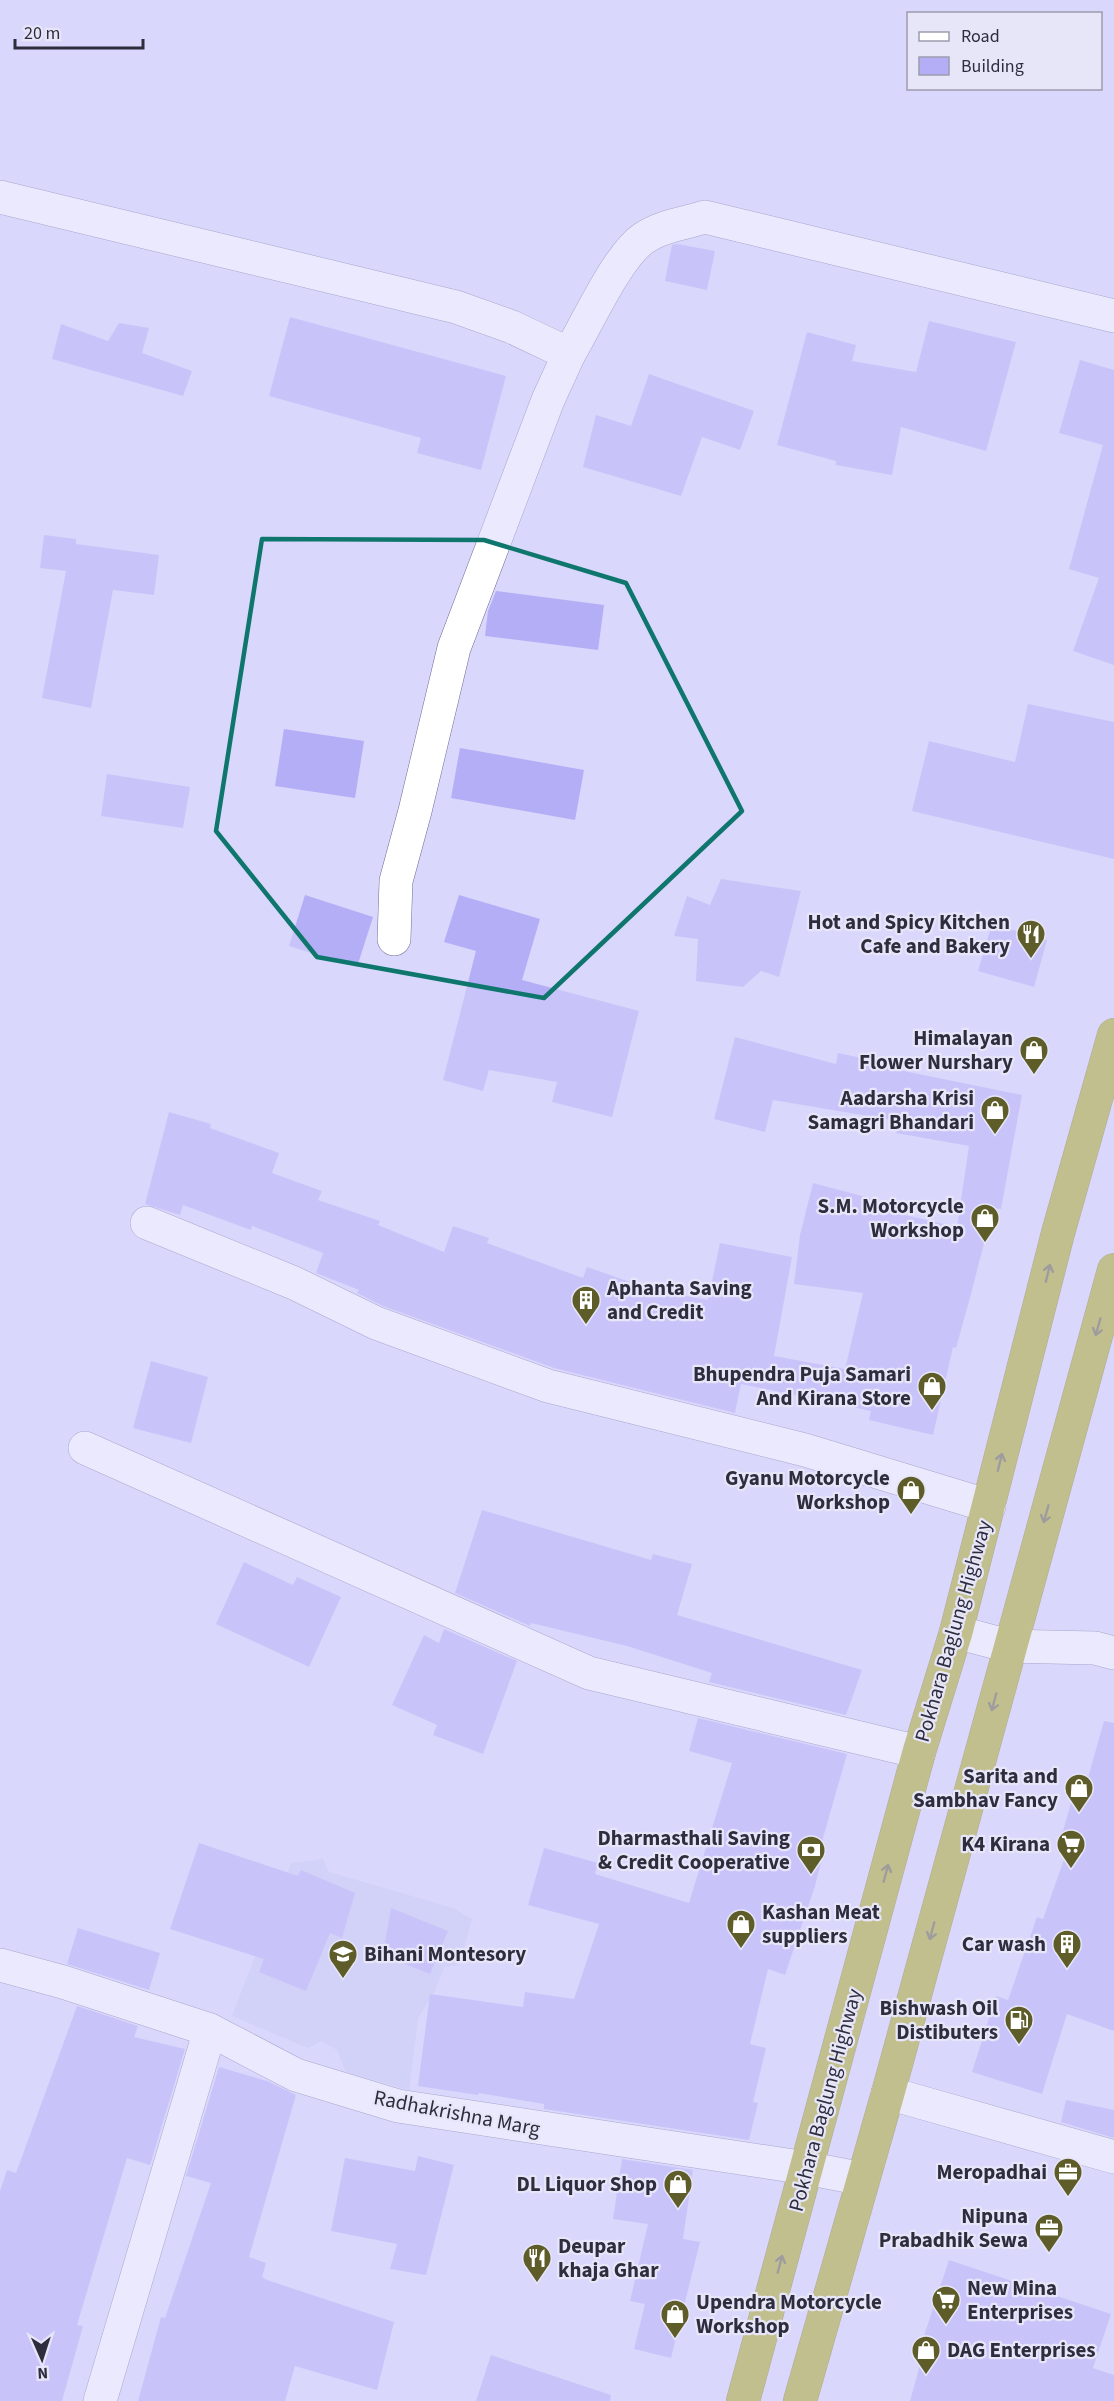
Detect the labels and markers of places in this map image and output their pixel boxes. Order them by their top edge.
place label: Hot and Spicy Kitchen Cafe and Bakery [808,907,1010,961]
restaurant icon: Hot and Spicy Kitchen Cafe and Bakery [1015,918,1047,960]
place label: Himalayan Flower Nurshary [859,1023,1013,1077]
shop icon: Himalayan Flower Nurshary [1018,1034,1050,1076]
place label: Aadarsha Krisi Samagri Bhandari [808,1083,974,1137]
shop icon: Aadarsha Krisi Samagri Bhandari [979,1094,1011,1136]
place label: S.M. Motorcycle Workshop [818,1191,964,1245]
shop icon: S.M. Motorcycle Workshop [969,1202,1001,1244]
place label: Aphanta Saving and Credit [606,1273,752,1327]
building icon: Aphanta Saving and Credit [570,1284,602,1326]
place label: Bhupendra Puja Samari And Kirana Store [693,1359,911,1413]
shop icon: Bhupendra Puja Samari And Kirana Store [916,1370,948,1412]
place label: Gyanu Motorcycle Workshop [725,1463,890,1517]
shop icon: Gyanu Motorcycle Workshop [895,1474,927,1516]
place label: Sarita and Sambhav Fancy [913,1761,1058,1815]
shop icon: Sarita and Sambhav Fancy [1063,1772,1095,1814]
place label: Dharmasthali Saving & Credit Cooperative [597,1823,790,1877]
supermarket icon: K4 Kirana [1055,1828,1087,1870]
place label: K4 Kirana [961,1829,1050,1859]
bank icon: Dharmasthali Saving & Credit Cooperative [795,1834,827,1876]
place label: Kashan Meat suppliers [762,1897,880,1951]
shop icon: Kashan Meat suppliers [725,1908,757,1950]
building icon: Car wash [1051,1928,1083,1970]
place label: Car wash [962,1929,1046,1959]
school or university icon: Bihani Montesory [327,1938,359,1980]
place label: Bihani Montesory [364,1939,526,1969]
place label: Bishwash Oil Distibuters [879,1993,998,2047]
fuel station icon: Bishwash Oil Distibuters [1003,2004,1035,2046]
office icon: Meropadhai [1052,2156,1084,2198]
place label: Meropadhai [937,2157,1047,2187]
shop icon: DL Liquor Shop [662,2168,694,2210]
place label: DL Liquor Shop [516,2169,657,2199]
place label: Nipuna Prabadhik Sewa [879,2201,1028,2255]
office icon: Nipuna Prabadhik Sewa [1033,2212,1065,2254]
place label: Deupar khaja Ghar [558,2231,659,2285]
restaurant icon: Deupar khaja Ghar [521,2242,553,2284]
place label: New Mina Enterprises [967,2273,1073,2327]
supermarket icon: New Mina Enterprises [930,2284,962,2326]
place label: Upendra Motorcycle Workshop [696,2287,882,2341]
shop icon: Upendra Motorcycle Workshop [659,2298,691,2340]
shop icon: DAG Enterprises [910,2334,942,2376]
place label: DAG Enterprises [947,2335,1096,2365]

